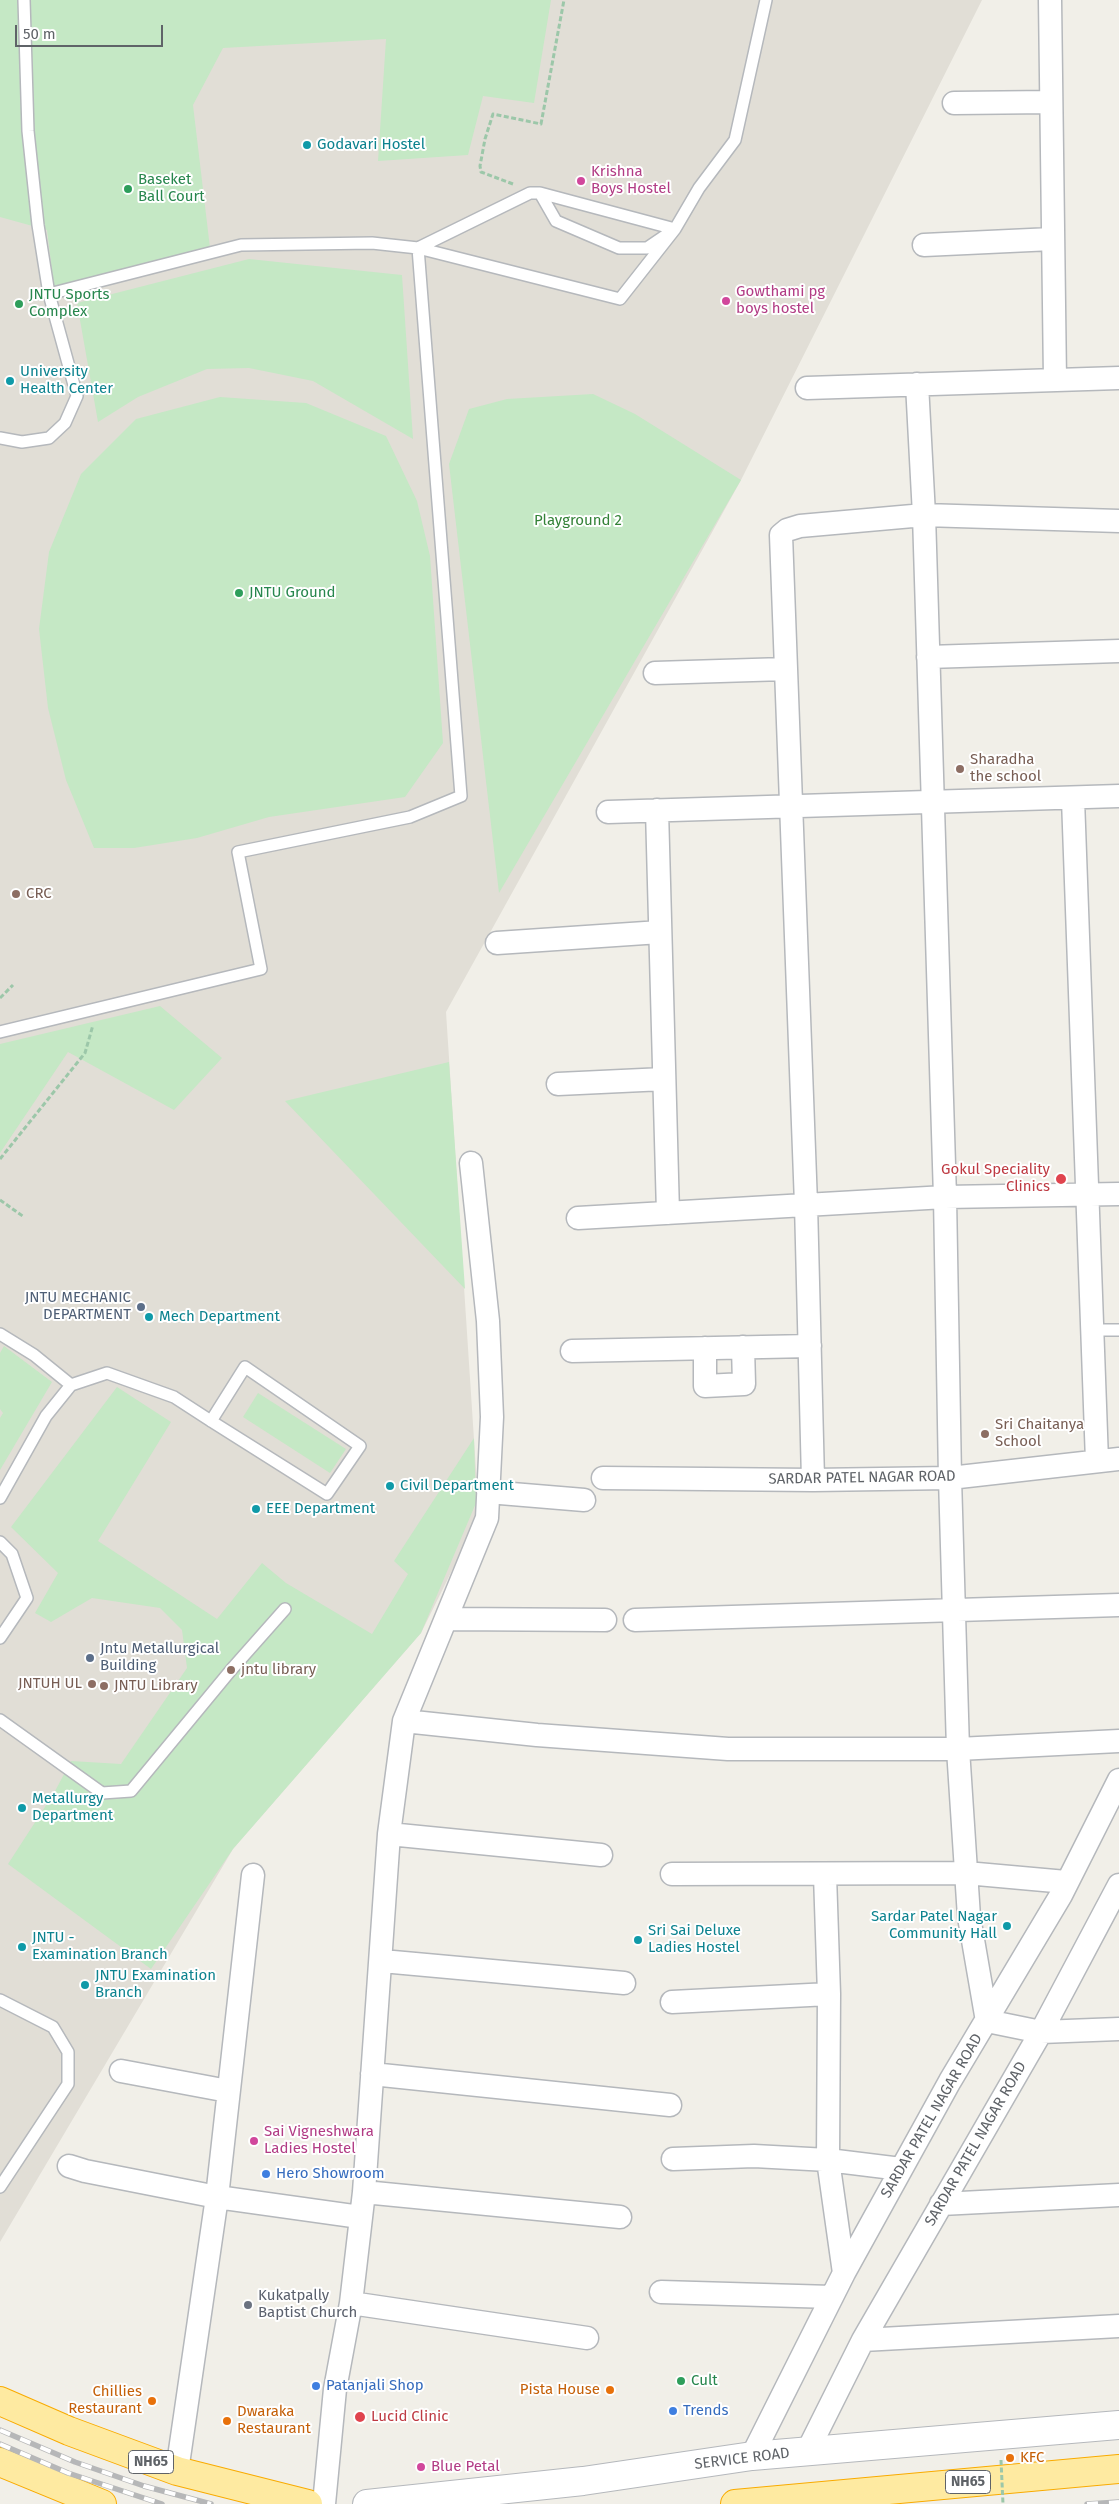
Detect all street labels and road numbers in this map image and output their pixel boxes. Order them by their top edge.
street label: SARDAR PATEL NAGAR ROAD [768,1467,956,1489]
street label: SARDAR PATEL NAGAR ROAD [877,2031,987,2201]
street label: SARDAR PATEL NAGAR ROAD [921,2059,1031,2229]
street label: SERVICE ROAD [693,2444,791,2474]
road number: NH65 [128,2450,174,2474]
road number: NH65 [946,2470,990,2494]

